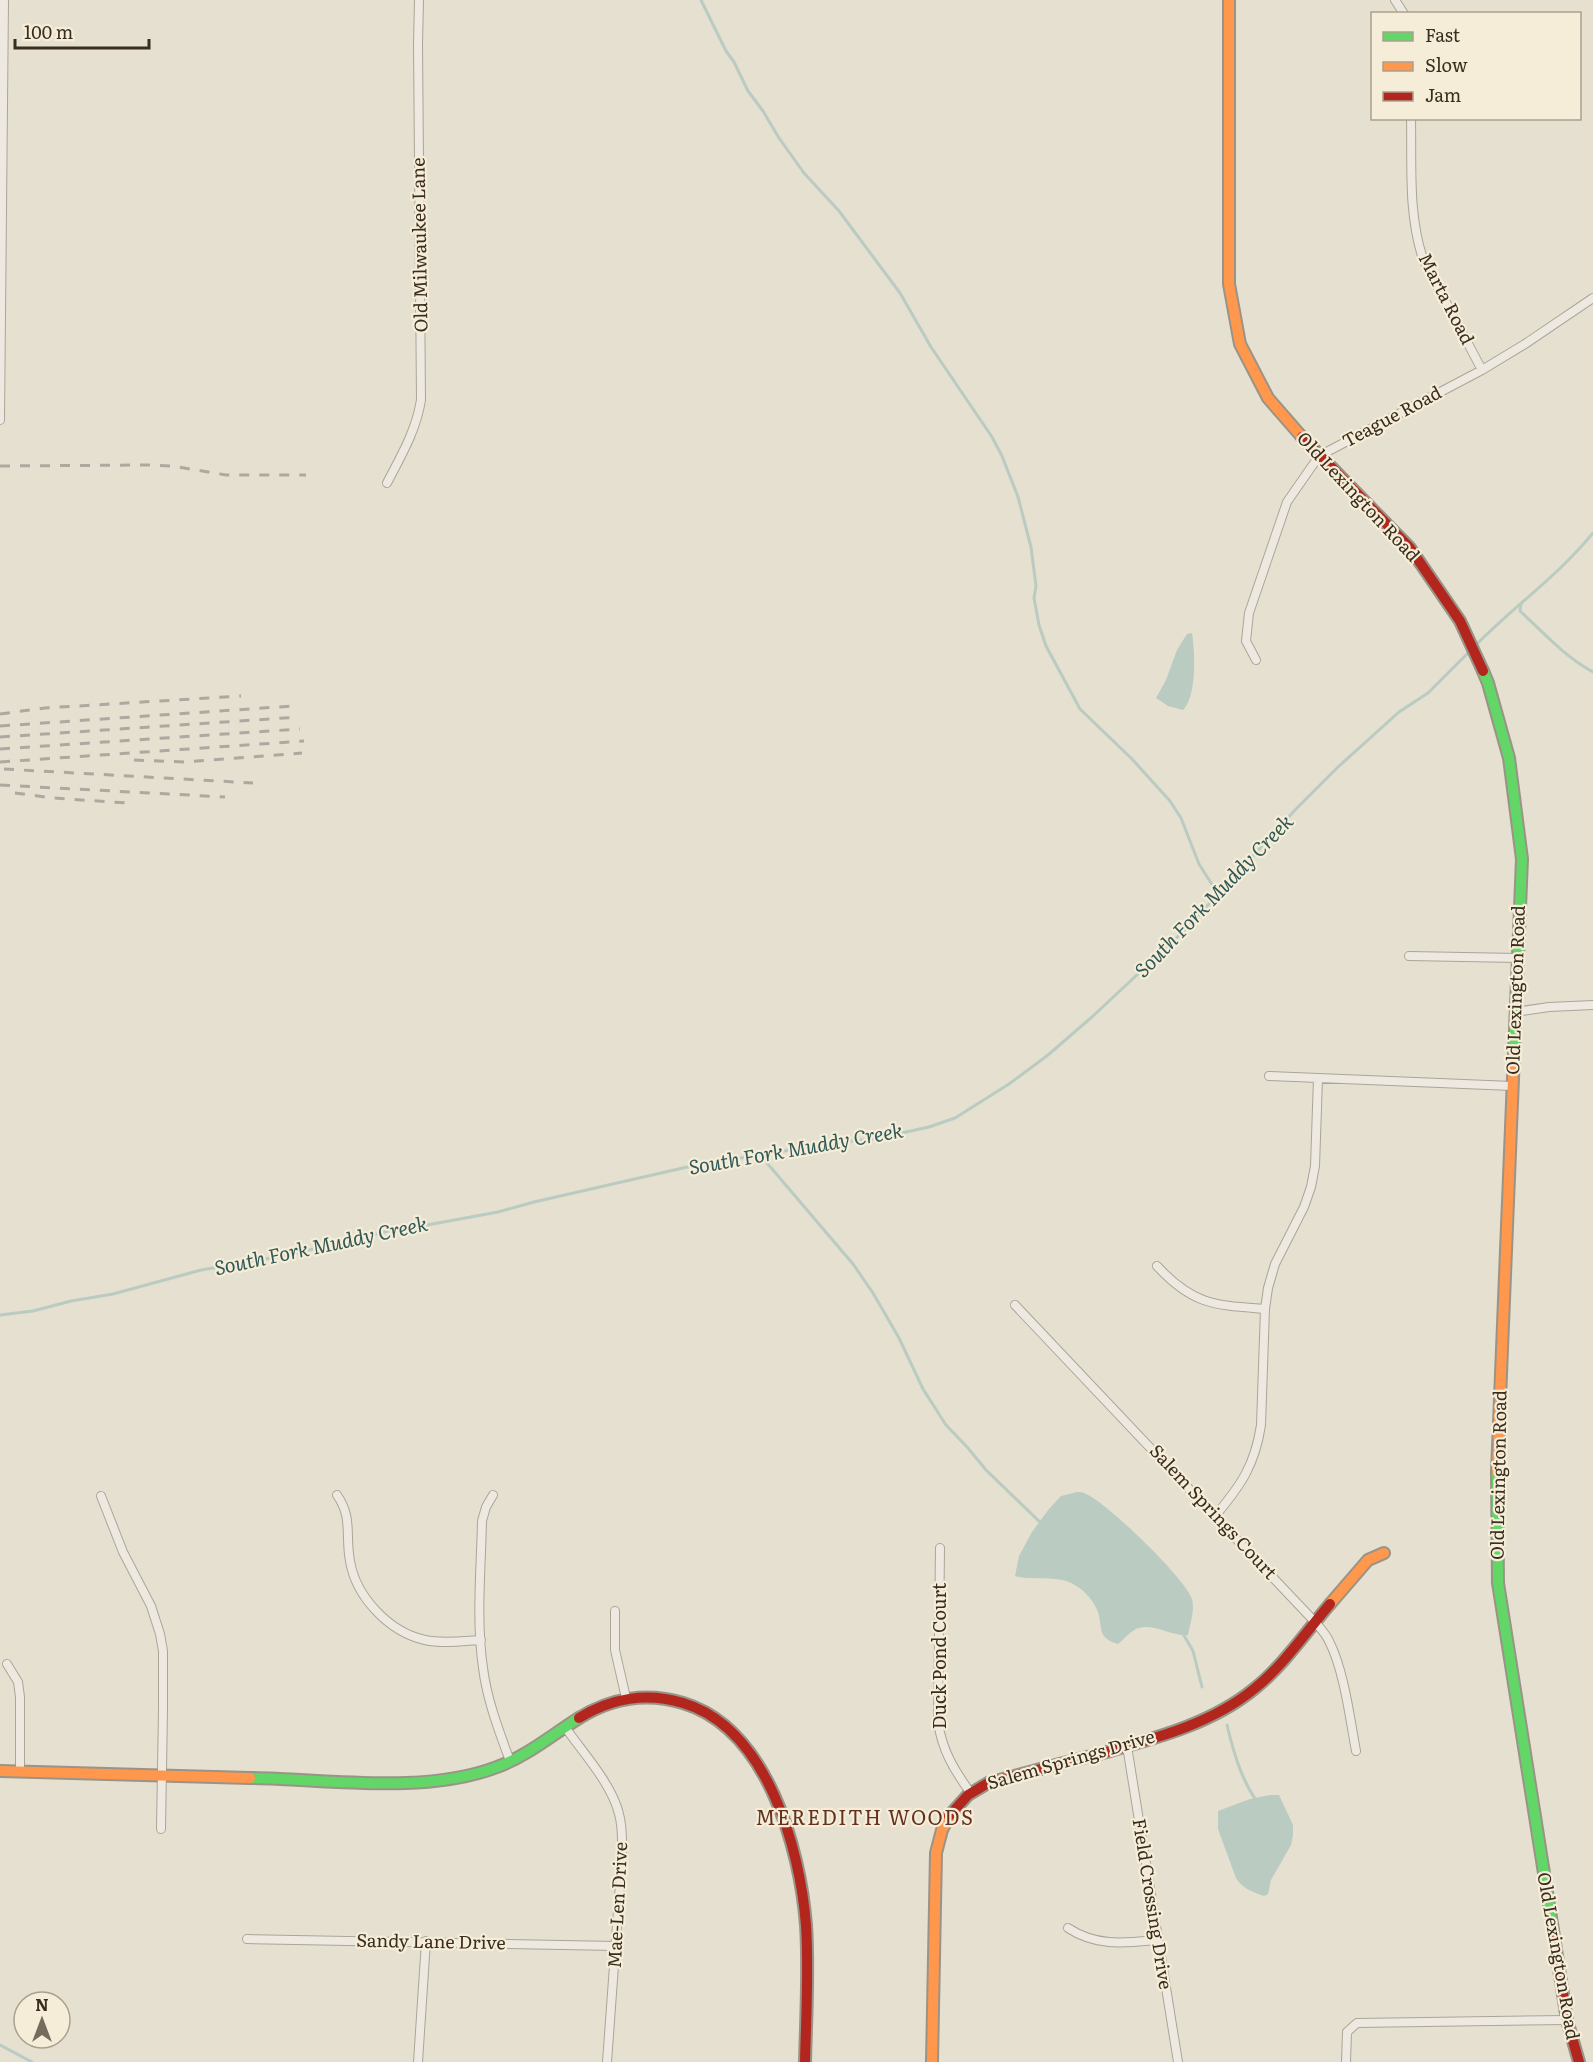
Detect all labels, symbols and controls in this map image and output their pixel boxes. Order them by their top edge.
scale bar [15,12,148,50]
legend [1371,12,1581,120]
text: 100 m [24,18,73,45]
text: Fast [1425,21,1461,48]
text: Slow [1425,51,1468,78]
text: Jam [1425,81,1461,108]
street label: Old Milwaukee Lane [403,157,434,333]
street label: Marta Road [1413,248,1482,349]
street label: Teague Road [1337,378,1446,453]
street label: Old Lexington Road [1291,425,1427,567]
water label: South Fork Muddy Creek [1126,806,1299,983]
street label: Old Lexington Road [1498,905,1531,1075]
water label: South Fork Muddy Creek [686,1113,905,1181]
water label: South Fork Muddy Creek [211,1207,430,1281]
street label: Old Lexington Road [1483,1390,1512,1560]
street label: Salem Springs Court [1144,1437,1285,1585]
street label: Duck Pond Court [925,1582,952,1729]
street label: Salem Springs Drive [984,1722,1158,1795]
district label: MEREDITH WOODS [755,1801,975,1831]
street label: Field Crossing Drive [1127,1816,1180,1991]
street label: Mae-Len Drive [600,1841,633,1969]
street label: Old Lexington Road [1531,1870,1588,2042]
street label: Sandy Lane Drive [356,1926,506,1955]
north arrow [12,1990,72,2050]
text: N [35,1992,49,2016]

